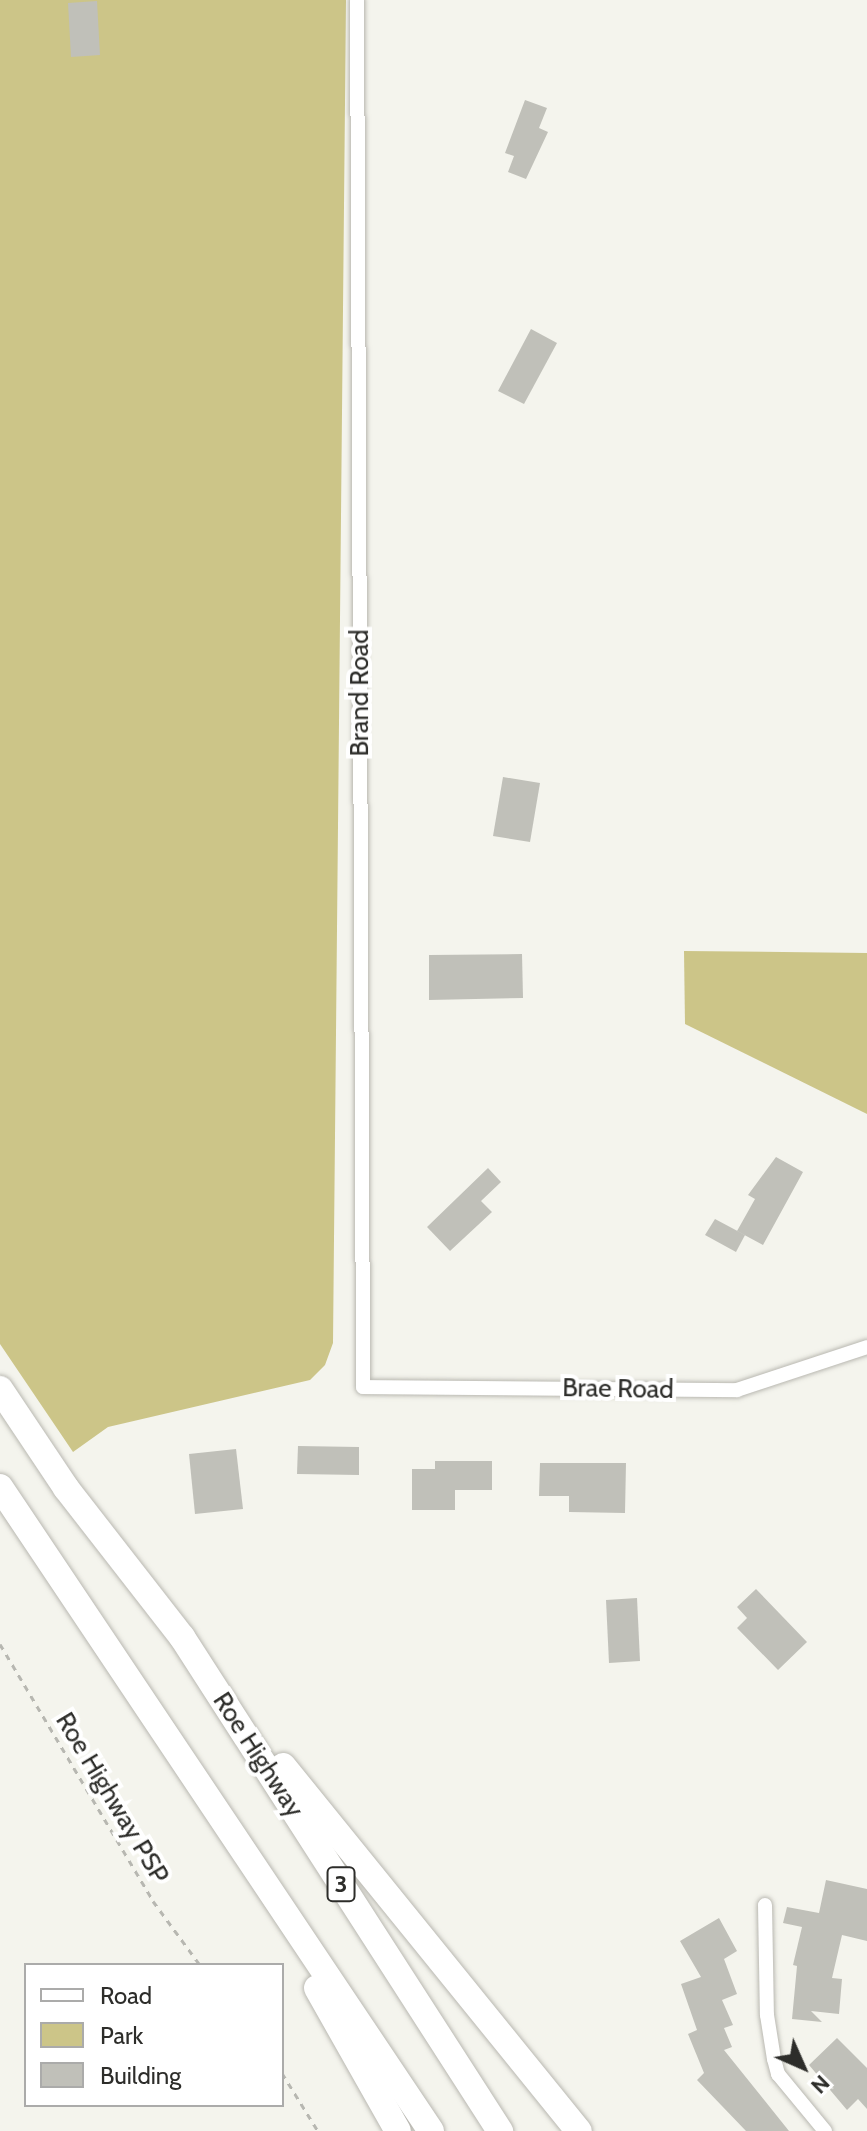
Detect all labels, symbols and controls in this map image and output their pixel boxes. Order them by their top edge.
street label: Brand Road [344,629,376,757]
street label: Brae Road [562,1372,674,1406]
street label: Roe Highway [206,1687,310,1823]
street label: Roe Highway PSP [49,1707,175,1889]
road number: 3 [325,1864,357,1904]
legend [24,1963,284,2107]
text: Road [100,1981,152,2010]
text: Park [100,2021,143,2050]
north arrow [763,2027,843,2107]
text: Building [100,2061,181,2090]
text: N [805,2069,835,2099]

